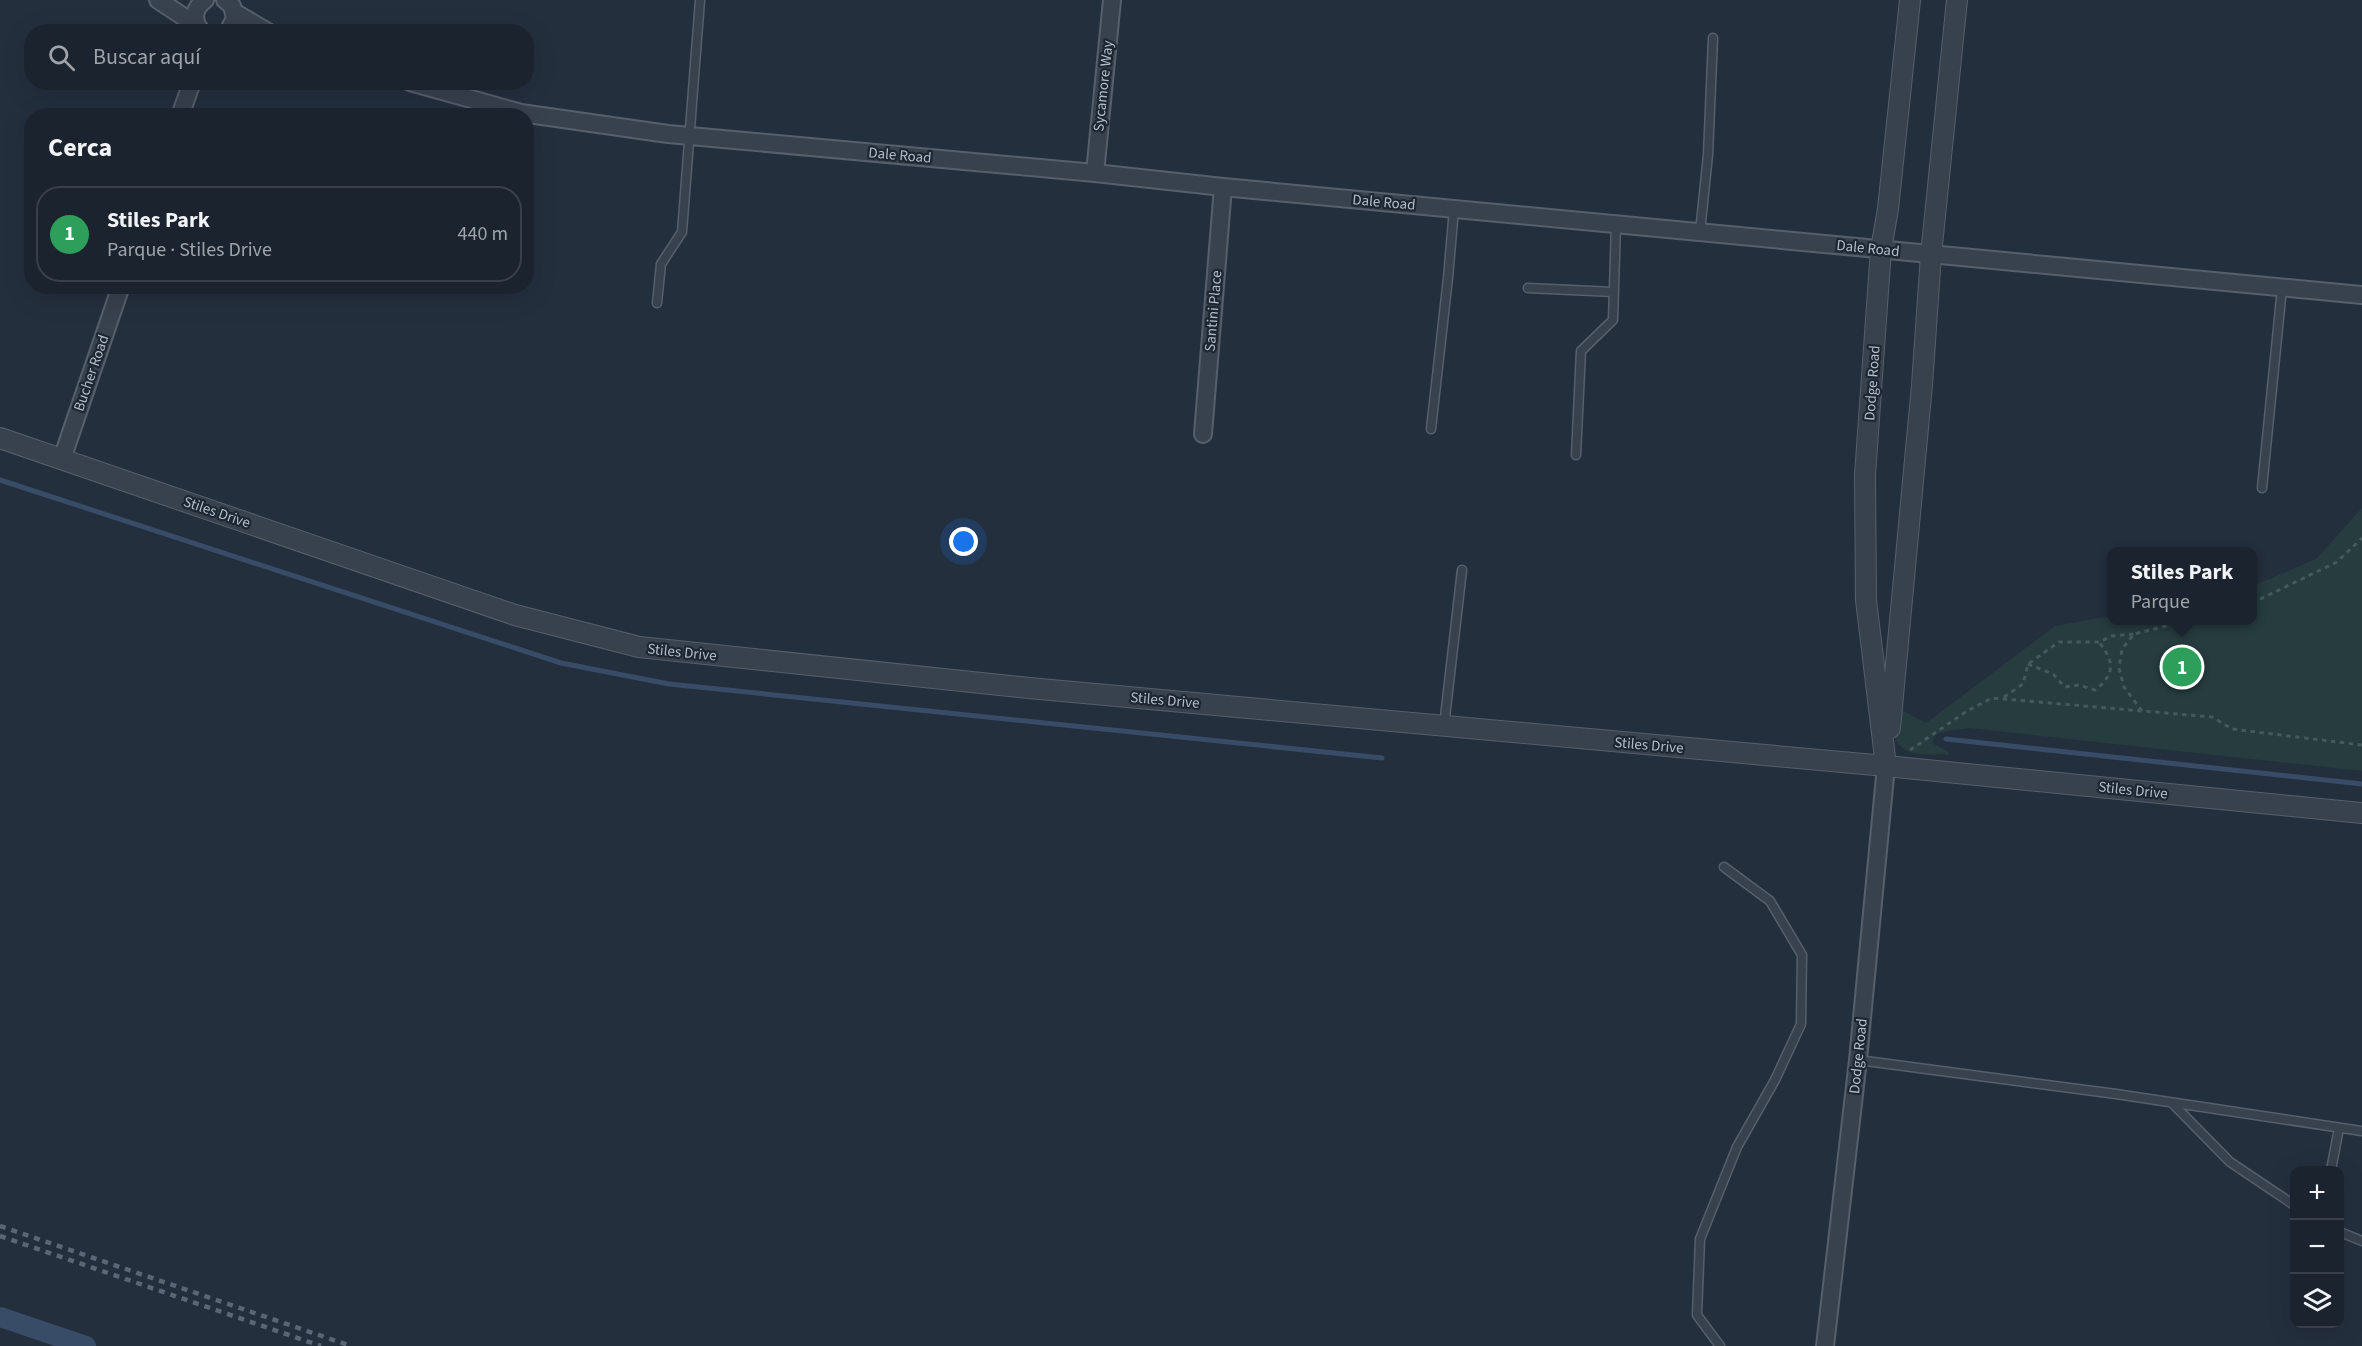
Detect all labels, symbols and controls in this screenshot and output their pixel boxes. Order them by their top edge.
search box [24,24,534,90]
street label: Sycamore Way [1088,40,1119,133]
icon: search [45,41,78,74]
text: Buscar aquí [93,41,201,73]
text: Cerca [48,129,112,166]
street label: Dale Road [868,142,932,169]
street label: Dale Road [1352,189,1416,216]
text: Stiles Park [107,204,210,236]
text: 1 [64,220,75,248]
text: 440 m [458,220,508,248]
street label: Dale Road [1835,235,1900,262]
text: Parque · Stiles Drive [107,236,272,264]
street label: Santini Place [1199,270,1228,352]
street label: Bucher Road [69,332,114,414]
street label: Dodge Road [1859,345,1886,422]
street label: Stiles Drive [181,491,253,534]
your location [949,527,978,556]
popup [2107,547,2257,625]
text: Stiles Park [2131,556,2233,588]
text: Parque [2131,588,2190,616]
street label: Stiles Drive [646,638,718,667]
pin: 1 [2162,644,2202,690]
street label: Stiles Drive [1129,687,1200,714]
street label: Stiles Drive [1613,732,1684,759]
street label: Stiles Drive [2097,776,2169,805]
street label: Dodge Road [1844,1017,1873,1095]
map controls [2290,1166,2344,1328]
button: + [2290,1166,2344,1220]
button: − [2290,1220,2344,1274]
button: layers [2290,1274,2344,1328]

